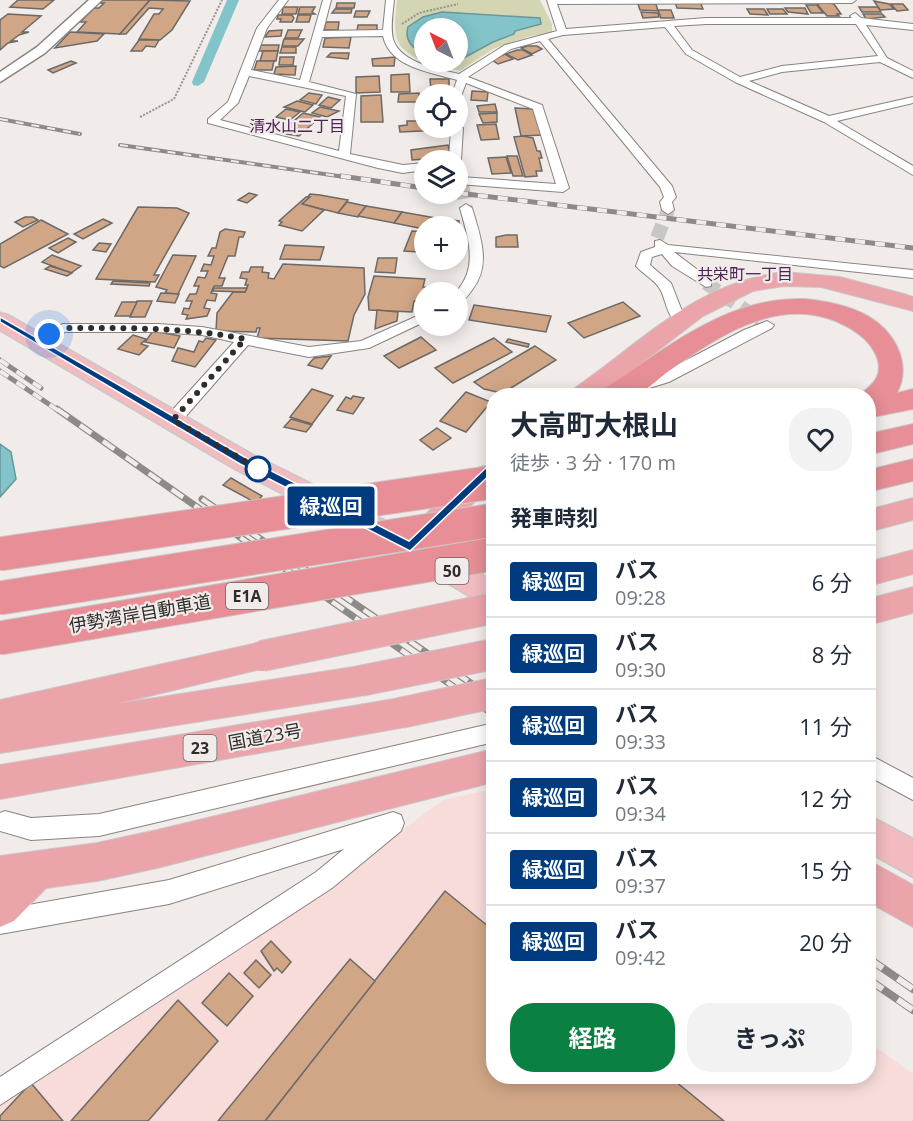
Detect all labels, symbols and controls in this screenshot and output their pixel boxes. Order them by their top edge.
north arrow [414,18,468,72]
map controls [414,18,468,336]
button: locate [414,84,468,138]
district label: 清水山二丁目 [249,115,345,137]
button: layers [414,150,468,204]
button: + [414,216,468,270]
district label: 共栄町一丁目 [697,263,793,285]
button: − [414,282,468,336]
your location [34,319,64,349]
text: 大高町大根山 [510,405,678,443]
button: heart [789,408,852,471]
text: 徒歩 · 3 分 · 170 m [510,449,676,476]
unlabelled marker [245,456,271,482]
line badge: 緑巡回 [296,486,366,526]
text: 緑巡回 [300,492,363,520]
text: 発車時刻 [510,502,598,532]
text: バス [615,554,659,584]
road number: 50 [436,558,468,584]
text: 緑巡回 [522,567,585,595]
text: 6 分 [812,567,852,597]
road number: E1A [226,583,268,609]
text: 09:28 [615,584,666,611]
street label: 伊勢湾岸自動車道 [67,589,213,637]
text: バス [615,626,659,656]
text: 緑巡回 [522,639,585,667]
text: 8 分 [812,639,852,669]
text: 09:30 [615,656,666,683]
text: バス [615,698,659,728]
text: 緑巡回 [522,711,585,739]
text: 11 分 [799,711,852,741]
street label: 国道23号 [226,718,304,754]
text: 09:33 [615,728,666,755]
road number: 23 [184,735,216,761]
text: バス [615,770,659,800]
text: 緑巡回 [522,783,585,811]
text: 12 分 [799,783,852,813]
text: 09:34 [615,800,666,827]
text: バス [615,842,659,872]
text: 緑巡回 [522,855,585,883]
text: 15 分 [799,855,852,885]
text: 09:37 [615,872,666,899]
text: バス [615,914,659,944]
text: 緑巡回 [522,927,585,955]
text: 20 分 [799,927,852,957]
text: 09:42 [615,944,666,971]
button: 経路 [510,1003,675,1072]
button: きっぷ [687,1003,852,1072]

